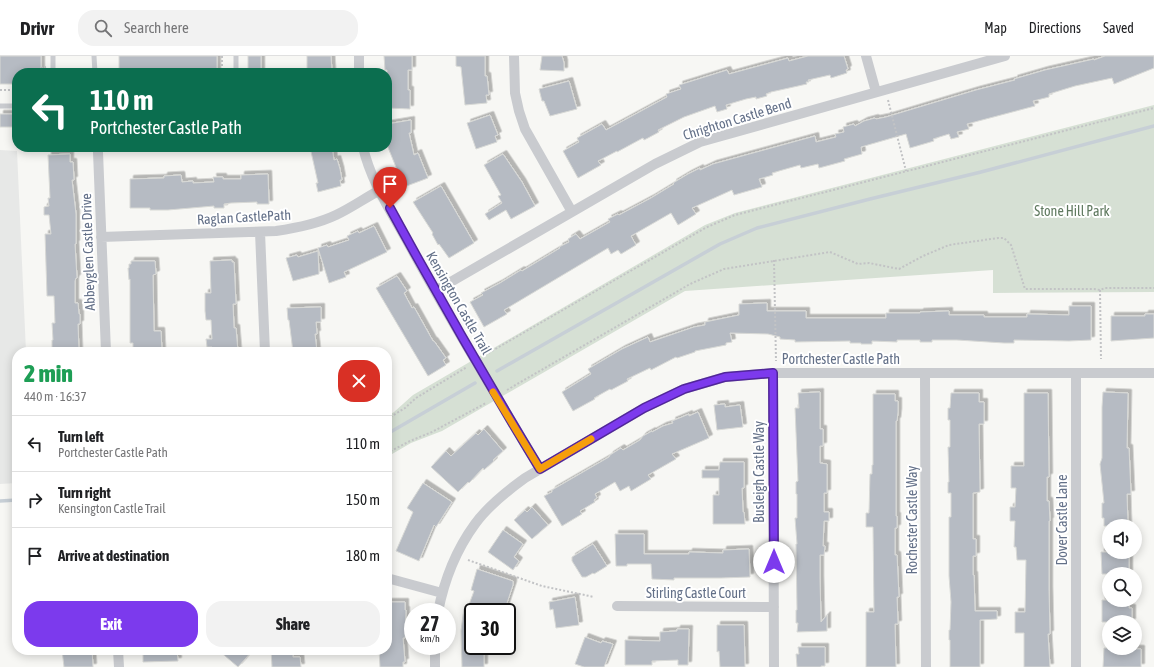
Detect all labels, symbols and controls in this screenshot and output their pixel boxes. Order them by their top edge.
search box [78,10,358,46]
text: Drivr [20,17,54,39]
icon: search [92,17,114,39]
text: Search here [124,19,189,36]
text: Map [984,20,1007,36]
text: Directions [1029,20,1081,36]
text: Saved [1103,20,1134,36]
icon: left [24,84,76,136]
text: 110 m [90,84,153,116]
street label: Chrighton Castle Bend [681,95,793,143]
text: Portchester Castle Path [90,117,242,138]
pin [373,167,407,208]
icon: arrive [379,173,401,195]
street label: Abbeyglen Castle Drive [78,193,98,311]
park label: Stone Hill Park [1034,203,1110,219]
street label: Raglan CastlePath [197,207,291,227]
street label: Kensington Castle Trail [423,249,495,358]
street label: Portchester Castle Path [782,351,900,367]
text: 2 min [24,360,73,387]
button: close [338,360,380,402]
text: 440 m · 16:37 [24,389,87,404]
street label: Busleigh Castle Way [751,421,767,523]
text: Turn left [58,428,104,445]
icon: left [24,433,46,455]
text: 110 m [346,435,380,452]
text: Portchester Castle Path [58,445,168,460]
street label: Rochester Castle Way [904,465,920,574]
street label: Dover Castle Lane [1054,474,1070,566]
text: Turn right [58,484,111,501]
icon: right [24,489,46,511]
text: 150 m [346,491,380,508]
text: Kensington Castle Trail [58,501,166,516]
map controls [1102,519,1142,655]
button: sound [1102,519,1142,559]
position arrow [753,541,795,583]
icon: arrive [24,545,46,567]
text: Arrive at destination [58,547,169,564]
text: 180 m [346,547,380,564]
button: search [1102,567,1142,607]
street label: Stirling Castle Court [646,585,746,601]
button: Exit [24,601,198,647]
button: Share [206,601,380,647]
speed limit sign: 30 [464,603,516,655]
text: 27 [421,612,439,635]
button: layers [1102,615,1142,655]
text: km/h [420,633,440,644]

